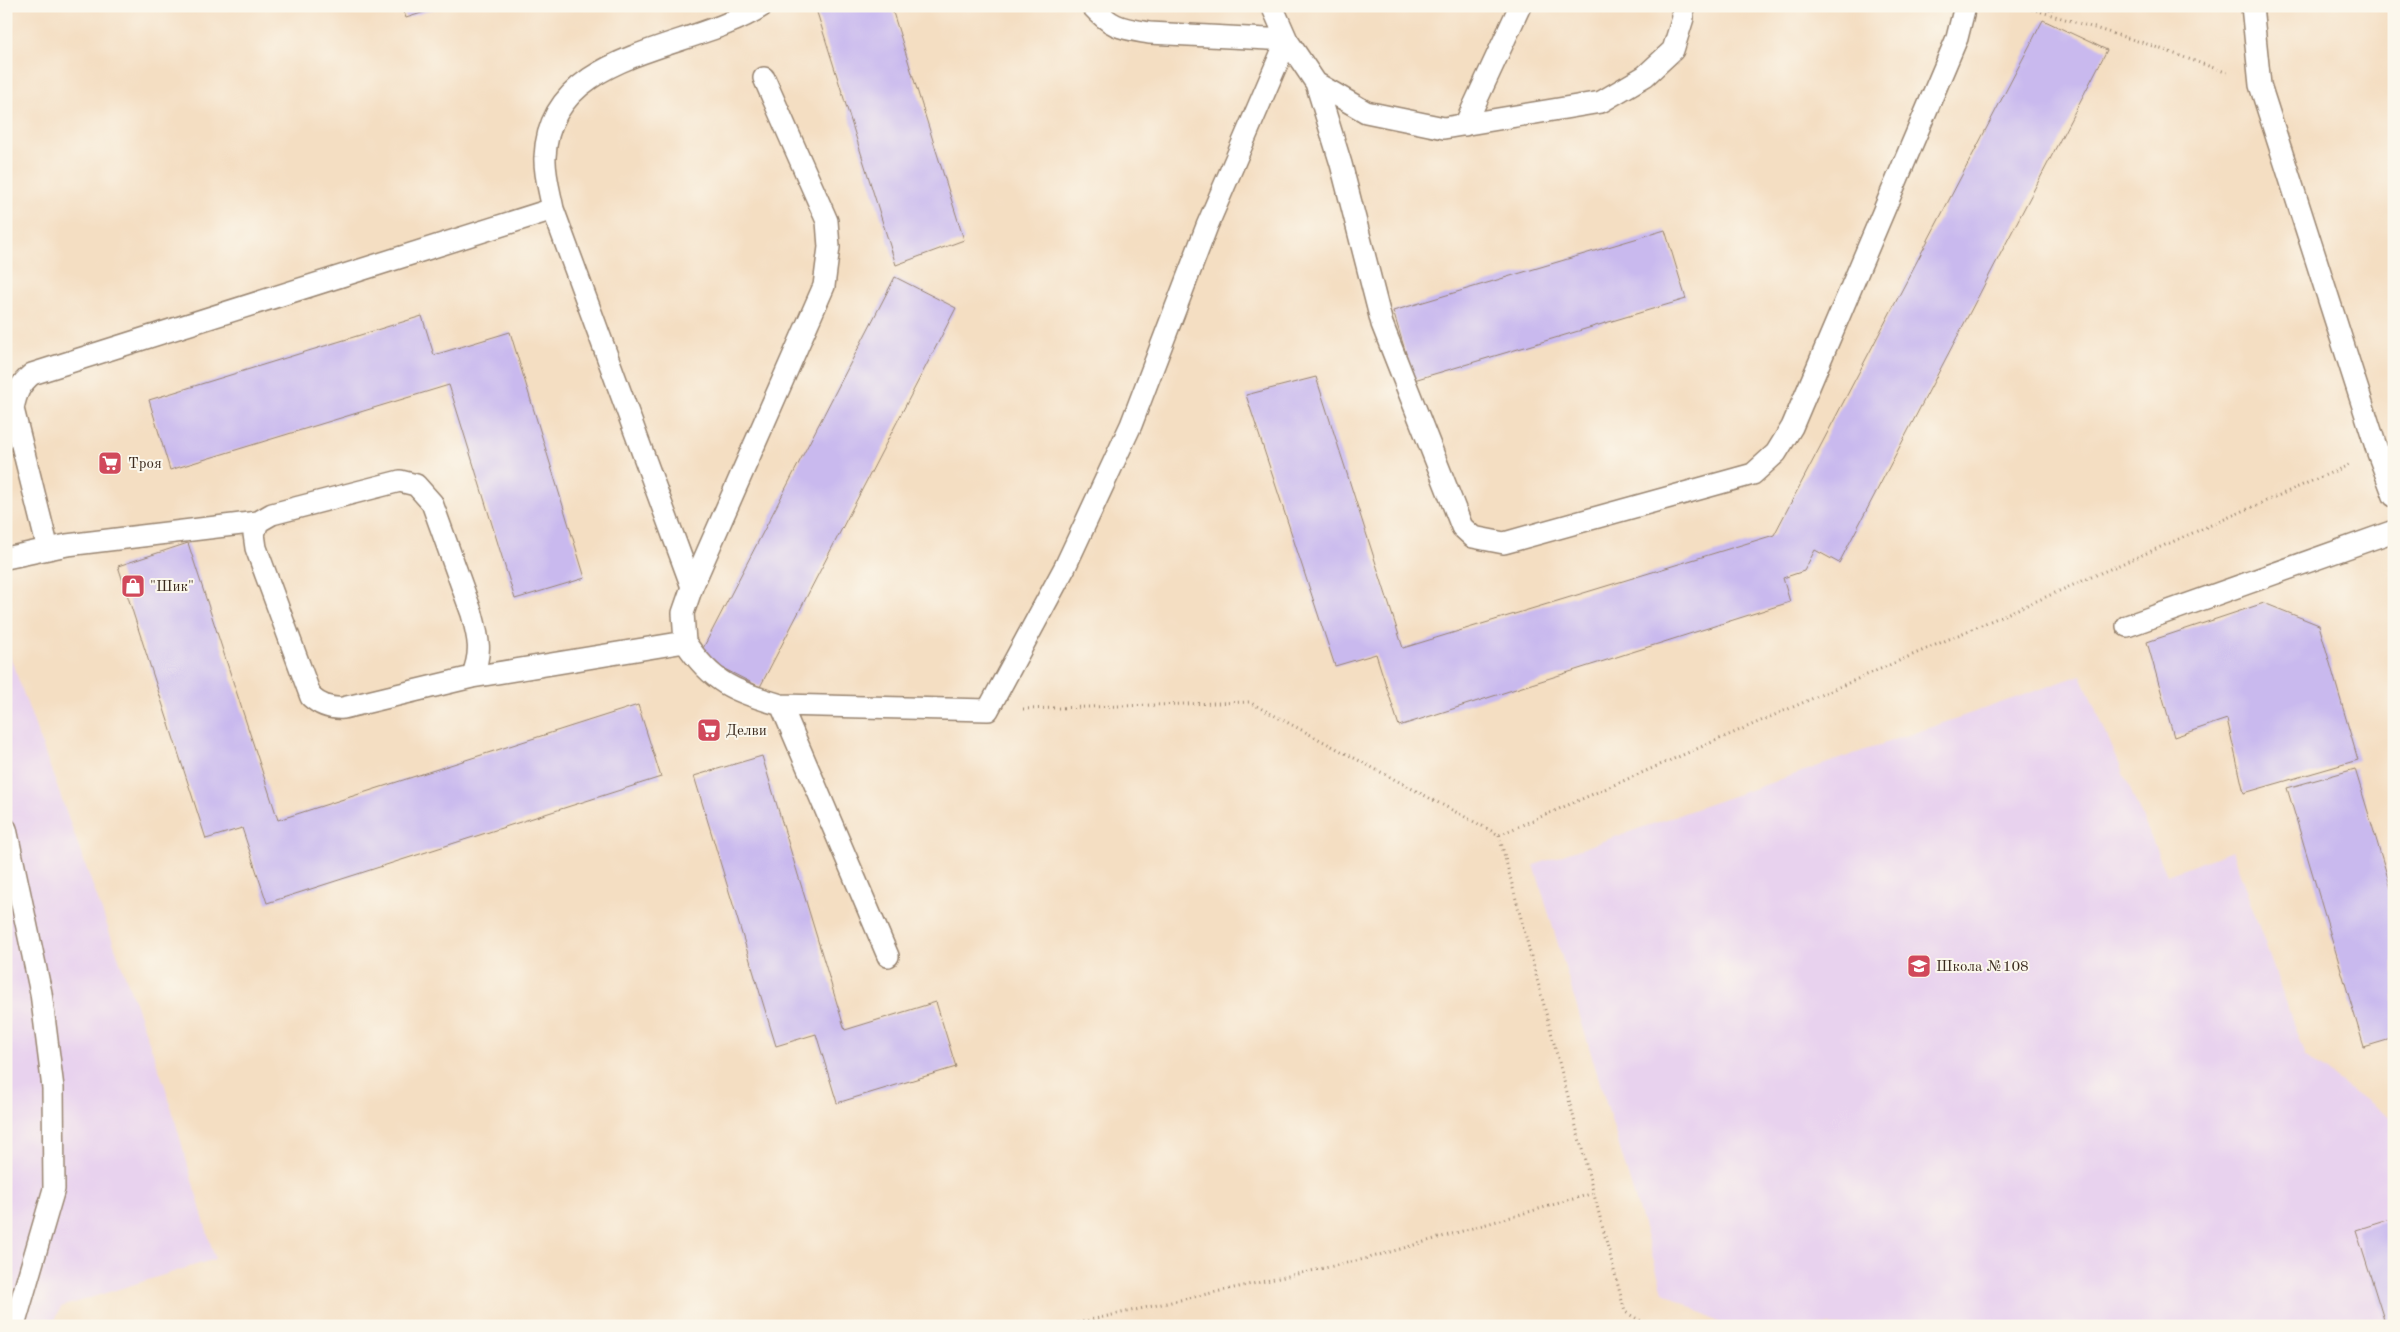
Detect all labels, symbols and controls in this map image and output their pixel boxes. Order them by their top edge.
supermarket icon: Троя [97,450,123,476]
place label: Троя [128,457,162,472]
shop icon: "Шик" [120,573,146,599]
place label: "Шик" [150,580,194,595]
supermarket icon: Делви [696,717,722,743]
place label: Делви [726,724,767,739]
school or university icon: Школа №108 [1906,953,1932,979]
place label: Школа №108 [1936,960,2029,975]

